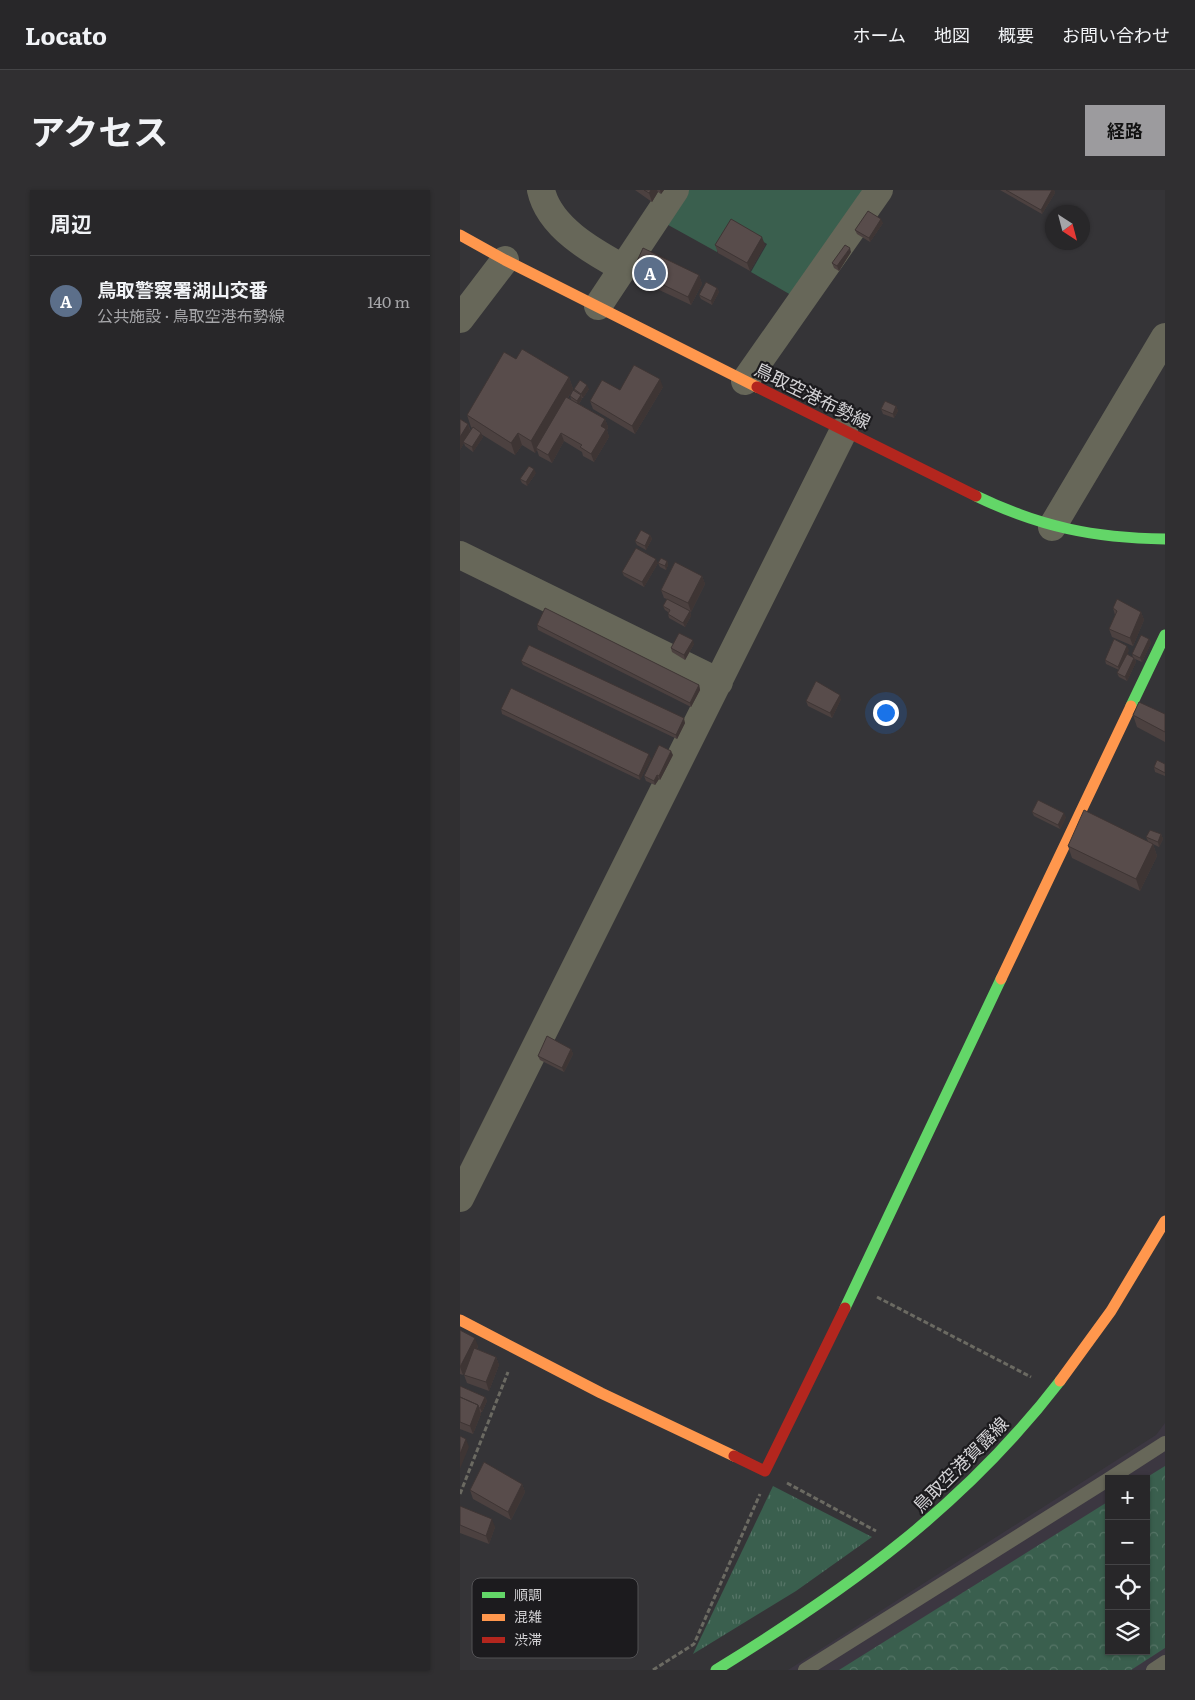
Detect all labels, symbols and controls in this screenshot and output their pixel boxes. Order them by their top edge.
text: Locato [25,17,107,52]
text: ホーム [853,21,906,48]
text: 地図 [934,21,970,48]
text: 概要 [998,21,1034,48]
text: お問い合わせ [1062,21,1170,48]
text: アクセス [30,104,168,156]
button: 経路 [1085,105,1165,156]
north arrow [1045,205,1090,250]
text: 周辺 [50,207,92,238]
pin: A [634,254,666,292]
text: 鳥取警察署湖山交番 [97,275,268,303]
text: A [60,289,72,313]
text: 140 m [367,289,410,313]
text: 公共施設 · 鳥取空港布勢線 [97,303,285,327]
street label: 鳥取空港布勢線 [750,355,876,435]
your location [873,700,899,726]
street label: 鳥取空港賀露線 [906,1410,1014,1518]
map controls [1105,1475,1150,1655]
button: + [1105,1475,1150,1520]
button: − [1105,1520,1150,1565]
button: locate [1105,1565,1150,1610]
legend [472,1578,638,1658]
text: 順調 [514,1584,542,1604]
text: 混雑 [514,1606,542,1626]
button: layers [1105,1610,1150,1655]
text: 渋滞 [514,1629,542,1649]

